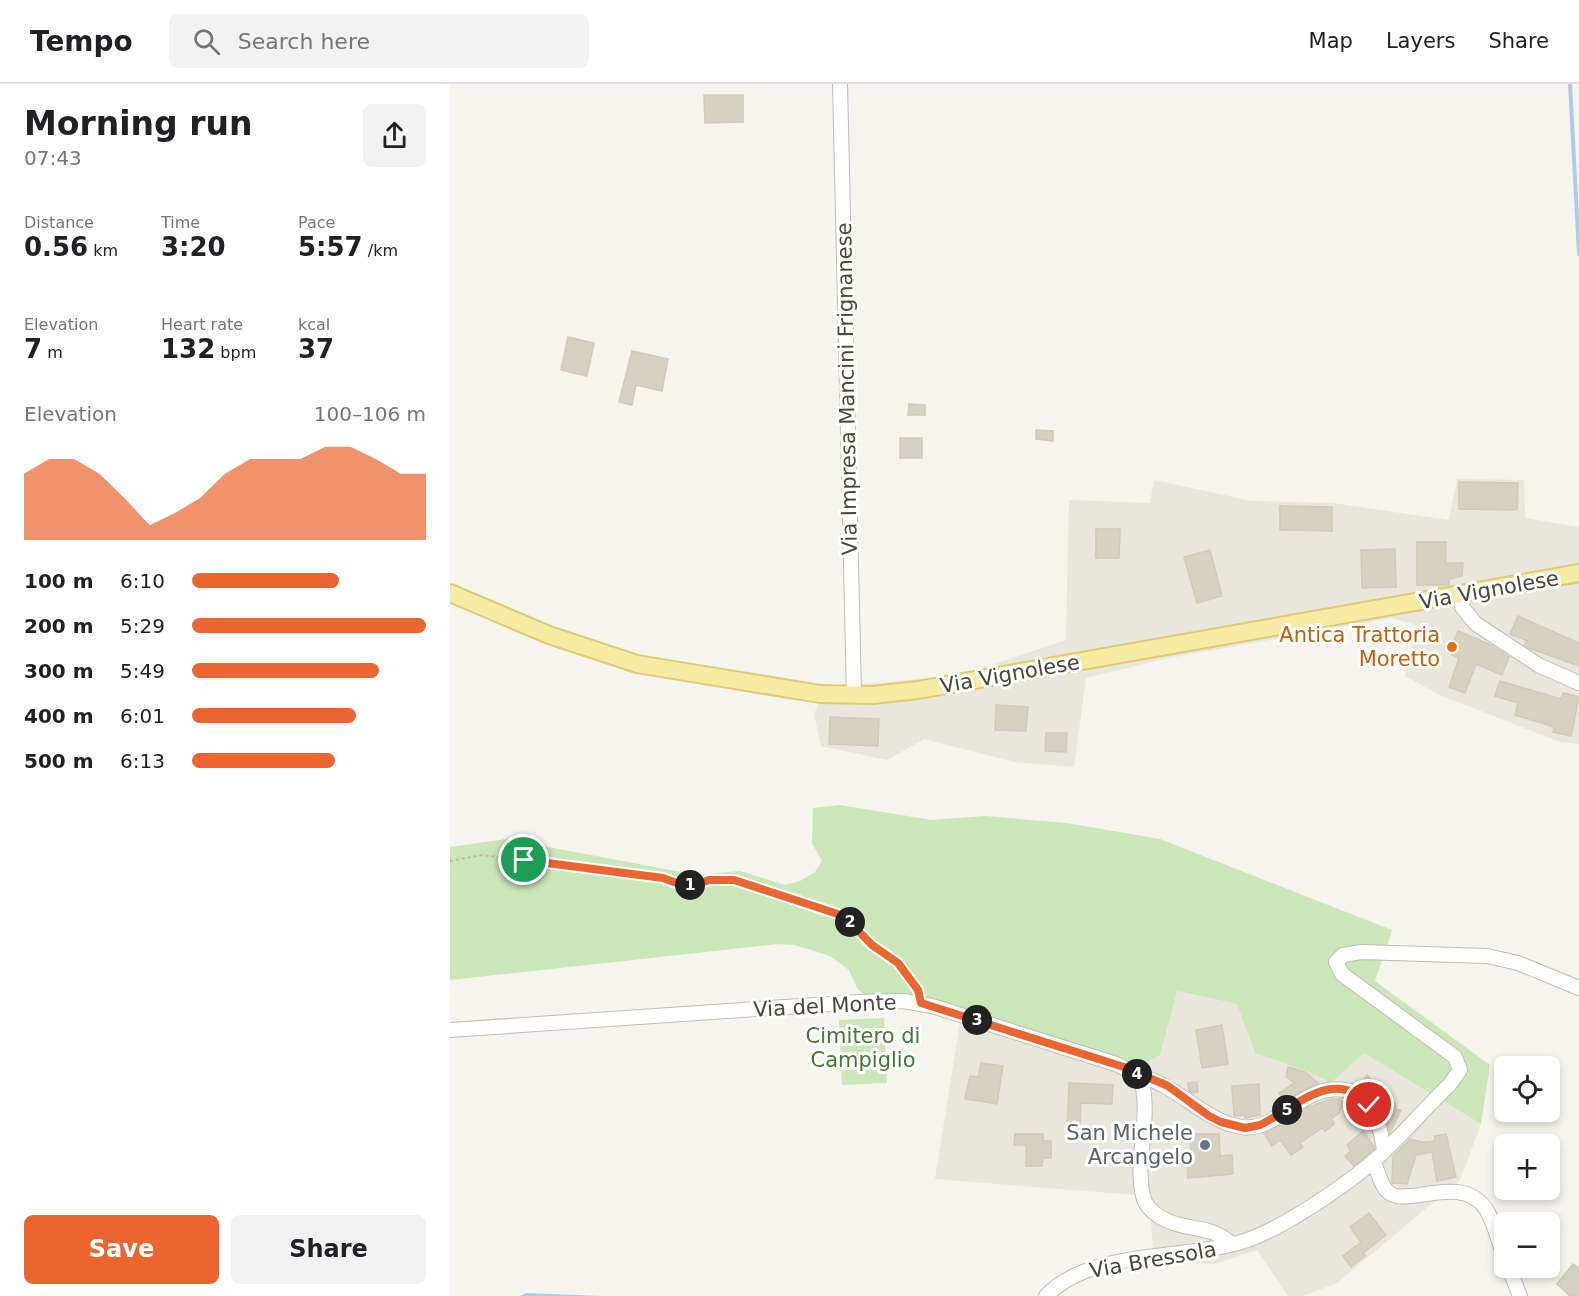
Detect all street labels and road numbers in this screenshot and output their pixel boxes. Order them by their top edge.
street label: Via Impresa Mancini Frignanese [832,222,862,556]
street label: Via Vignolese [1417,566,1561,614]
street label: Via Vignolese [938,650,1082,698]
street label: Via del Monte [753,990,897,1022]
street label: Via Bressola [1088,1237,1218,1283]

